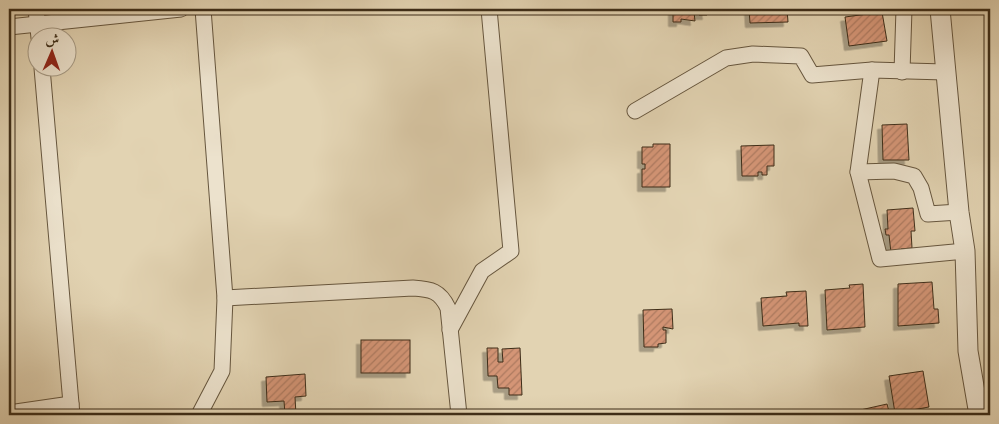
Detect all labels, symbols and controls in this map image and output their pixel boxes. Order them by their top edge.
north arrow [28,28,78,78]
text: ش [45,31,60,48]

